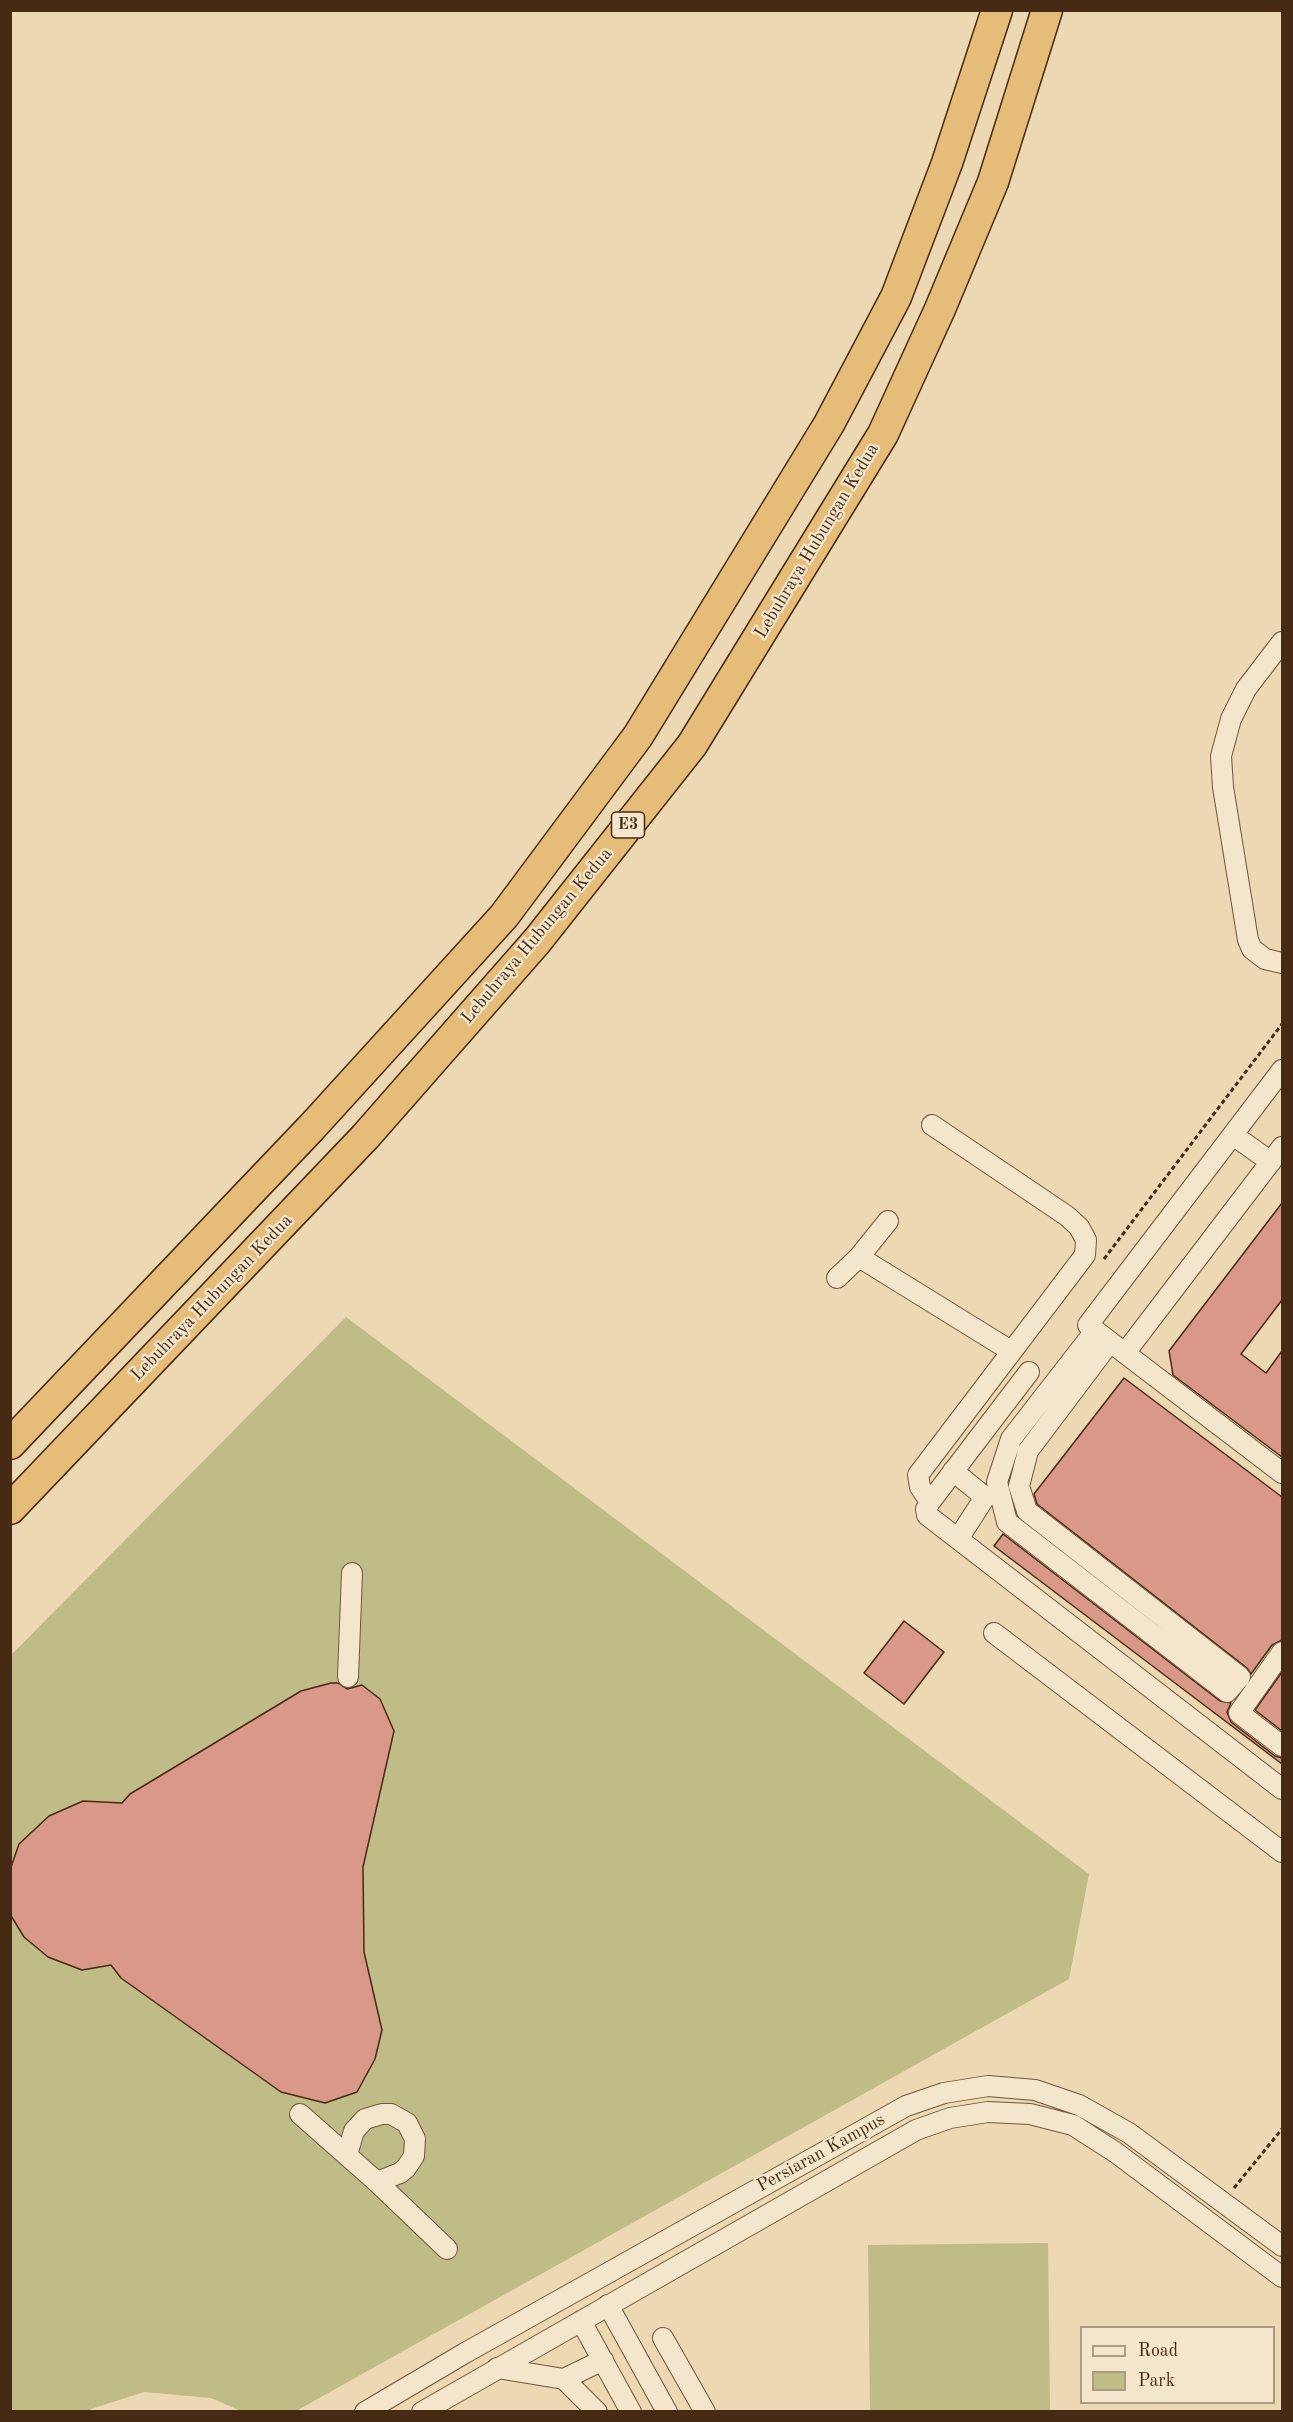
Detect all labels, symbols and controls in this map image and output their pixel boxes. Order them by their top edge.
street label: Lebuhraya Hubungan Kedua [750,440,884,642]
road number: E3 [612,812,644,838]
street label: Lebuhraya Hubungan Kedua [457,844,617,1028]
street label: Lebuhraya Hubungan Kedua [127,1210,297,1386]
street label: Persiaran Kampus [753,2109,889,2197]
legend [1080,2326,1275,2404]
text: Road [1138,2342,1178,2360]
text: Park [1138,2372,1175,2390]

